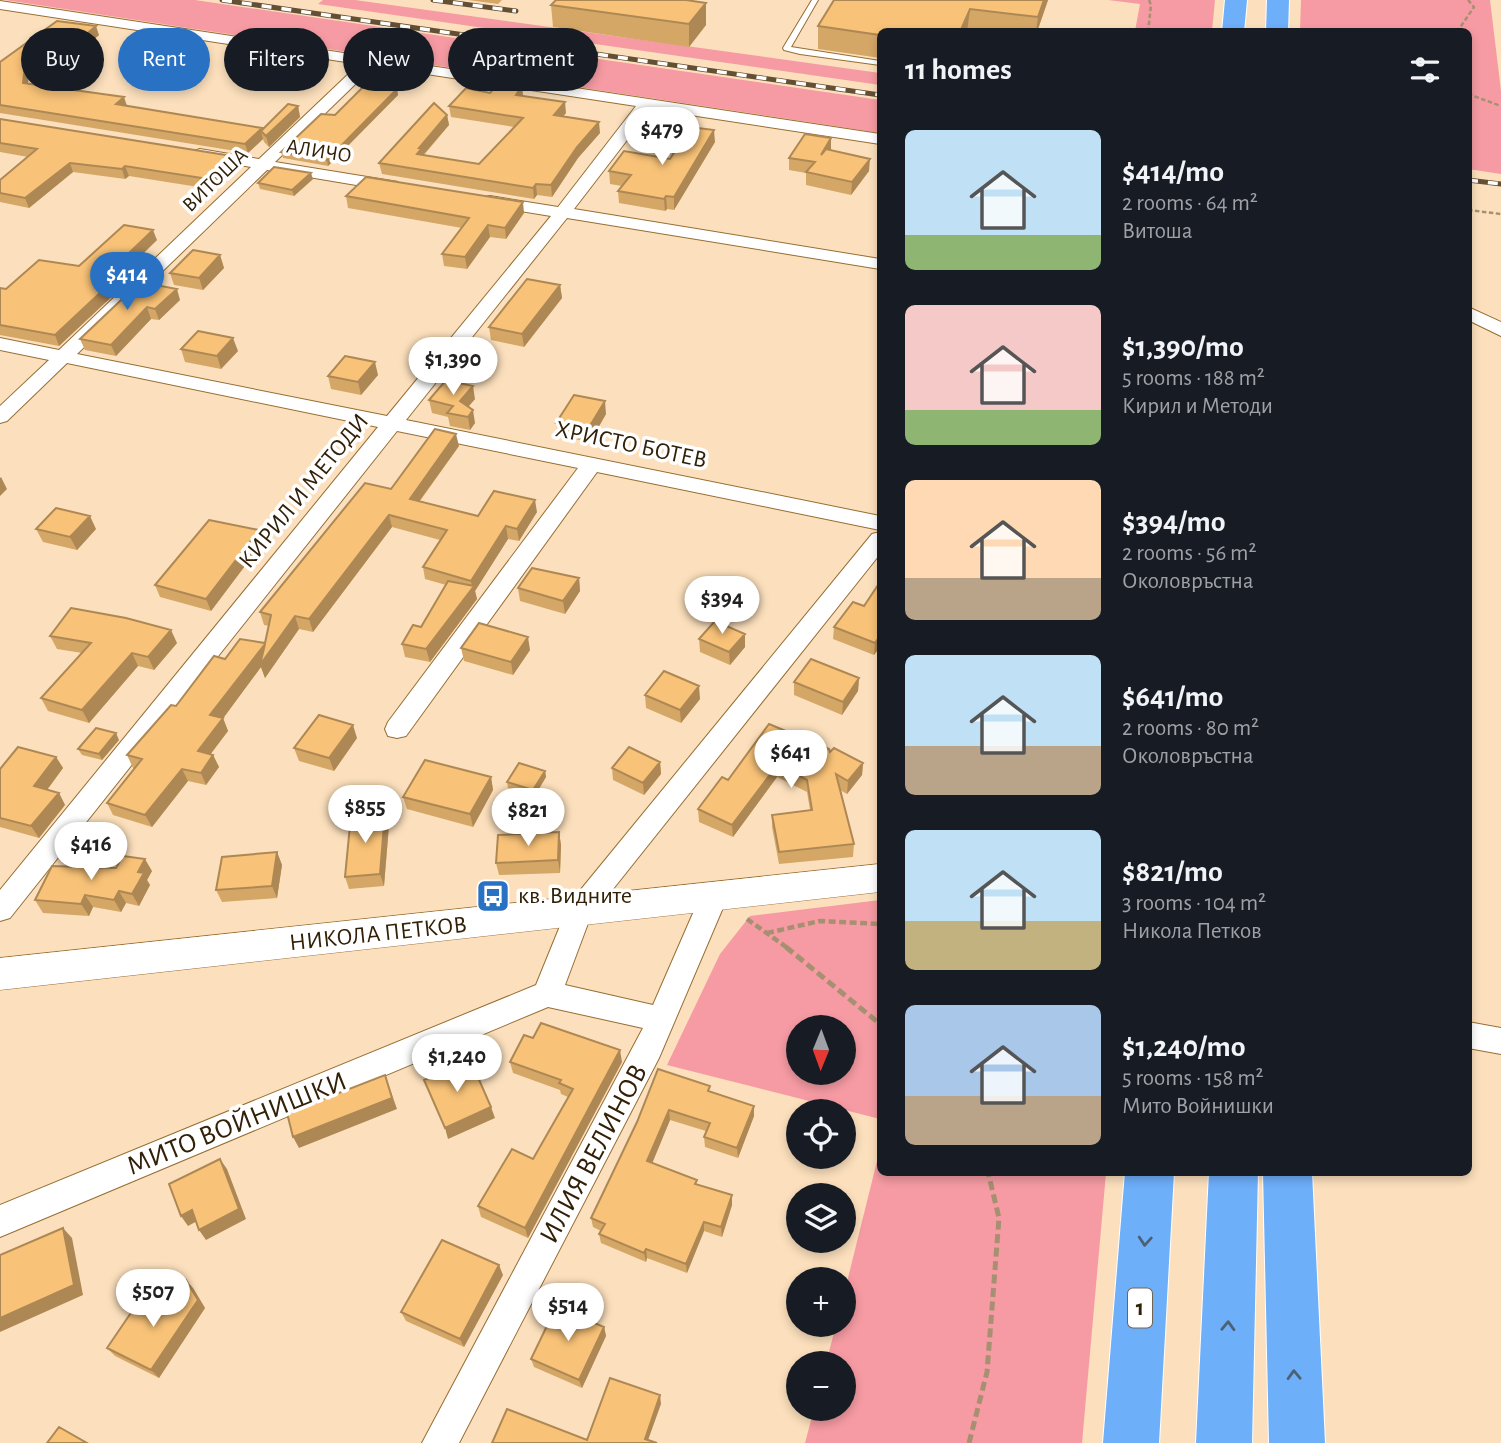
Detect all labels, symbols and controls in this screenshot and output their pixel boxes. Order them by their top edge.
chip: Buy [21,28,104,91]
chip: Rent [118,28,210,91]
chip: Filters [224,28,329,91]
chip: New [343,28,434,91]
chip: Apartment [448,28,598,91]
icon: filters [1406,51,1444,89]
text: 11 homes [905,55,1012,85]
pin: $479 [621,108,703,167]
text: $479 [641,118,683,141]
street label: АЛИЧО [285,135,353,167]
street label: ВИТОША [178,144,252,216]
text: $414/mo [1122,157,1224,187]
icon: home [961,158,1045,242]
text: 2 rooms · 64 m² [1122,192,1258,215]
text: Витоша [1122,220,1192,243]
pin: $414 [86,252,168,312]
text: $414 [106,263,148,286]
text: $1,390/mo [1122,332,1244,362]
icon: home [961,333,1045,417]
pin: $1,390 [396,338,510,397]
text: $1,390 [425,348,481,371]
text: 5 rooms · 188 m² [1122,367,1265,390]
text: Кирил и Методи [1122,395,1273,418]
street label: КИРИЛ И МЕТОДИ [235,409,373,573]
street label: ХРИСТО БОТЕВ [553,417,709,473]
text: $394/mo [1122,507,1226,537]
icon: home [961,508,1045,592]
text: 2 rooms · 56 m² [1122,542,1256,565]
text: Околовръстна [1122,570,1253,593]
pin: $394 [681,576,763,636]
text: $394 [701,587,743,610]
text: $641/mo [1122,682,1223,712]
icon: home [961,683,1045,767]
text: 2 rooms · 80 m² [1122,717,1259,740]
pin: $641 [750,730,832,790]
text: $641 [770,741,812,764]
text: Околовръстна [1122,745,1253,768]
pin: $855 [324,786,406,845]
pin: $821 [487,788,569,848]
text: $855 [344,796,386,819]
text: $821 [508,799,548,822]
pin: $416 [50,822,132,882]
text: $416 [70,833,112,856]
text: $821/mo [1122,857,1223,887]
icon: home [961,858,1045,942]
bus stop icon: кв. Видните [474,877,512,915]
place label: кв. Видните [518,884,632,908]
text: 3 rooms · 104 m² [1122,892,1266,915]
street label: НИКОЛА ПЕТКОВ [288,913,468,955]
text: Никола Петков [1122,920,1262,943]
north arrow [786,1015,856,1085]
map controls [786,1015,856,1421]
text: $1,240/mo [1122,1032,1246,1062]
icon: home [961,1033,1045,1117]
pin: $1,240 [400,1034,514,1094]
text: $1,240 [428,1045,486,1068]
street label: ИЛИЯ ВЕЛИНОВ [535,1060,653,1248]
street label: МИТО ВОЙНИШКИ [123,1066,351,1181]
text: 5 rooms · 158 m² [1122,1067,1264,1090]
text: Мито Войнишки [1122,1095,1274,1118]
button: locate [786,1099,856,1169]
button: layers [786,1183,856,1253]
one-way arrow [1138,1235,1153,1246]
button: + [786,1267,856,1337]
pin: $507 [112,1270,194,1329]
text: $507 [132,1280,174,1303]
pin: $514 [527,1284,609,1343]
road number: 1 [1128,1288,1152,1328]
text: $514 [548,1294,588,1317]
one-way arrow [1221,1320,1236,1331]
button: − [786,1351,856,1421]
one-way arrow [1287,1369,1302,1380]

